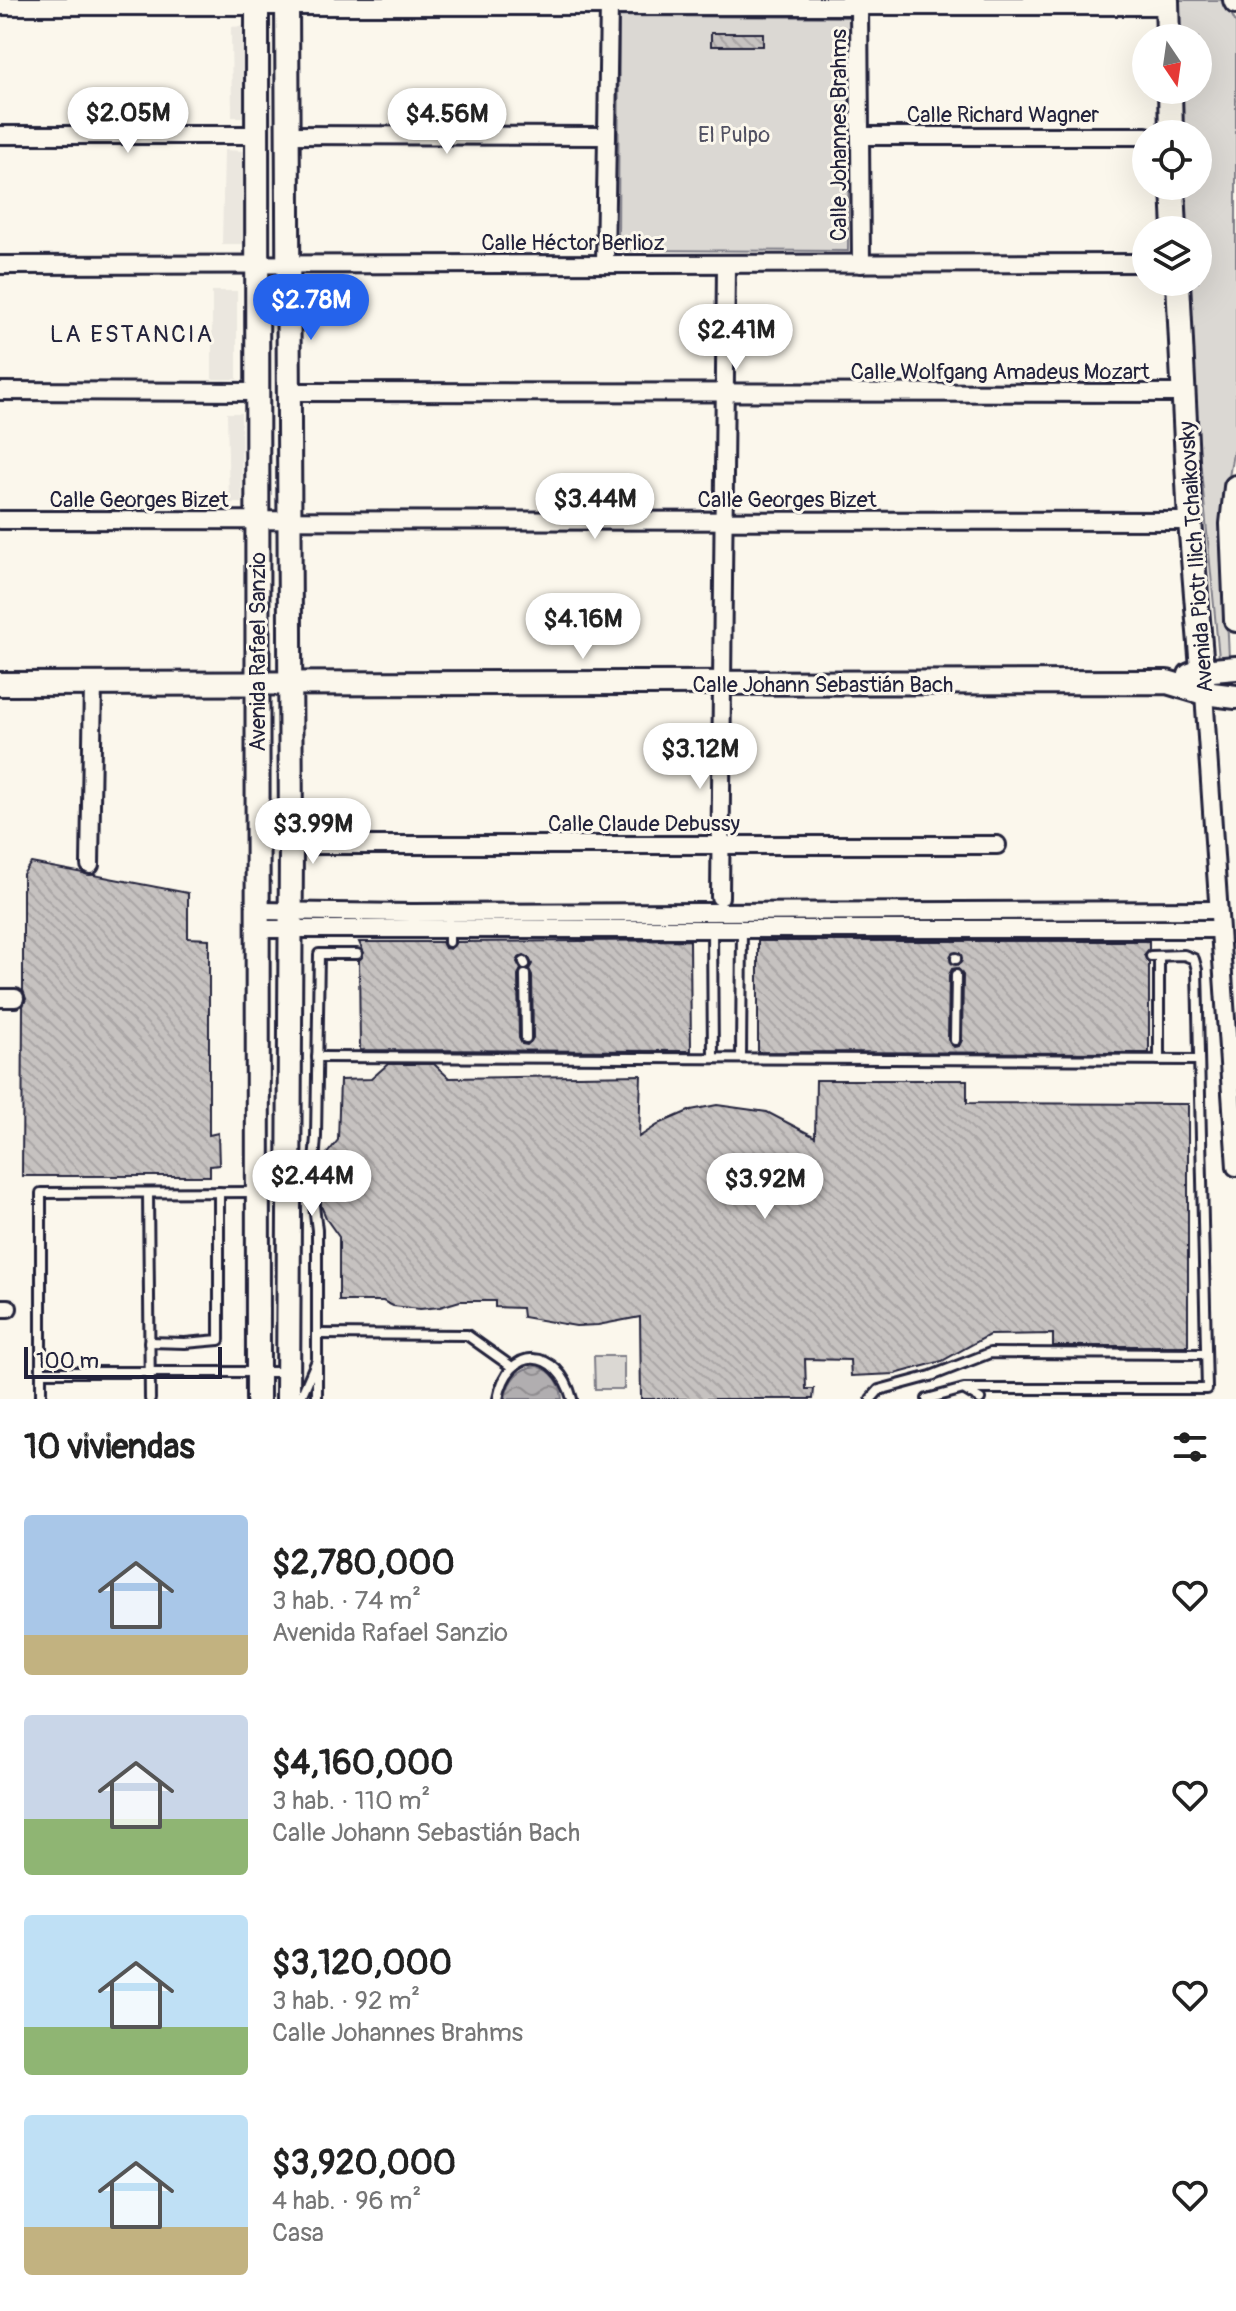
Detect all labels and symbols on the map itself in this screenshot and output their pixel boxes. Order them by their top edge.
north arrow [1132,24,1212,104]
street label: Calle Johannes Brahms [825,29,853,241]
pin: $2.05M [63,87,193,155]
pin: $4.56M [382,88,512,156]
street label: Calle Richard Wagner [907,101,1099,129]
park label: El Pulpo [698,121,770,149]
street label: Calle Héctor Berlioz [481,229,665,257]
pin: $2.78M [246,274,376,342]
pin: $2.41M [671,304,801,372]
district label: LA ESTANCIA [50,320,214,349]
street label: Calle Wolfgang Amadeus Mozart [850,358,1150,386]
street label: Avenida Piotr Ilich Tchaikovsky [1173,420,1219,694]
pin: $3.44M [530,473,660,541]
street label: Calle Georges Bizet [49,486,229,514]
street label: Calle Georges Bizet [697,486,877,514]
street label: Avenida Rafael Sanzio [244,552,272,752]
pin: $4.16M [518,593,648,661]
street label: Calle Johann Sebastián Bach [693,671,953,699]
pin: $3.12M [635,723,765,791]
pin: $3.99M [248,798,378,866]
street label: Calle Claude Debussy [548,810,740,838]
pin: $2.44M [247,1150,377,1218]
pin: $3.92M [700,1153,830,1221]
scale bar [24,1343,222,1379]

